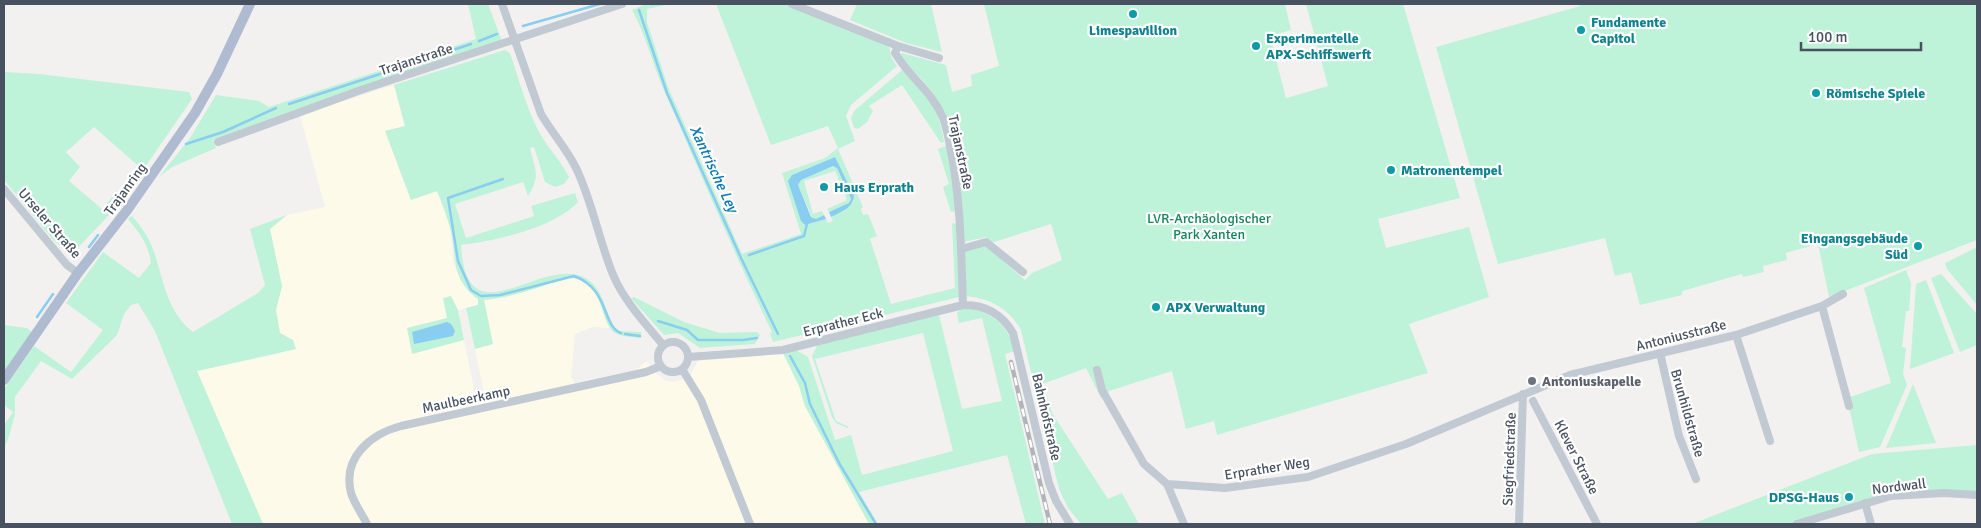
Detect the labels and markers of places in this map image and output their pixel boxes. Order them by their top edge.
marker: Limespavillion [1127,8,1139,20]
place label: Fundamente Capitol [1591,14,1666,47]
place label: Limespavillion [1089,22,1178,39]
marker: Fundamente Capitol [1575,24,1587,36]
place label: Experimentelle APX-Schiffswerft [1266,30,1372,63]
marker: Experimentelle APX-Schiffswerft [1250,40,1262,52]
place label: Römische Spiele [1826,85,1925,102]
marker: Römische Spiele [1810,87,1822,99]
place label: Matronentempel [1401,162,1503,179]
marker: Matronentempel [1385,164,1397,176]
place label: Haus Erprath [834,179,915,196]
marker: Haus Erprath [818,181,830,193]
place label: Eingangsgebäude Süd [1801,230,1908,263]
marker: Eingangsgebäude Süd [1912,240,1924,252]
place label: APX Verwaltung [1166,299,1266,316]
marker: APX Verwaltung [1150,301,1162,313]
place label: Antoniuskapelle [1542,373,1641,390]
marker: Antoniuskapelle [1526,375,1538,387]
place label: DPSG-Haus [1769,489,1839,506]
marker: DPSG-Haus [1843,491,1855,503]

